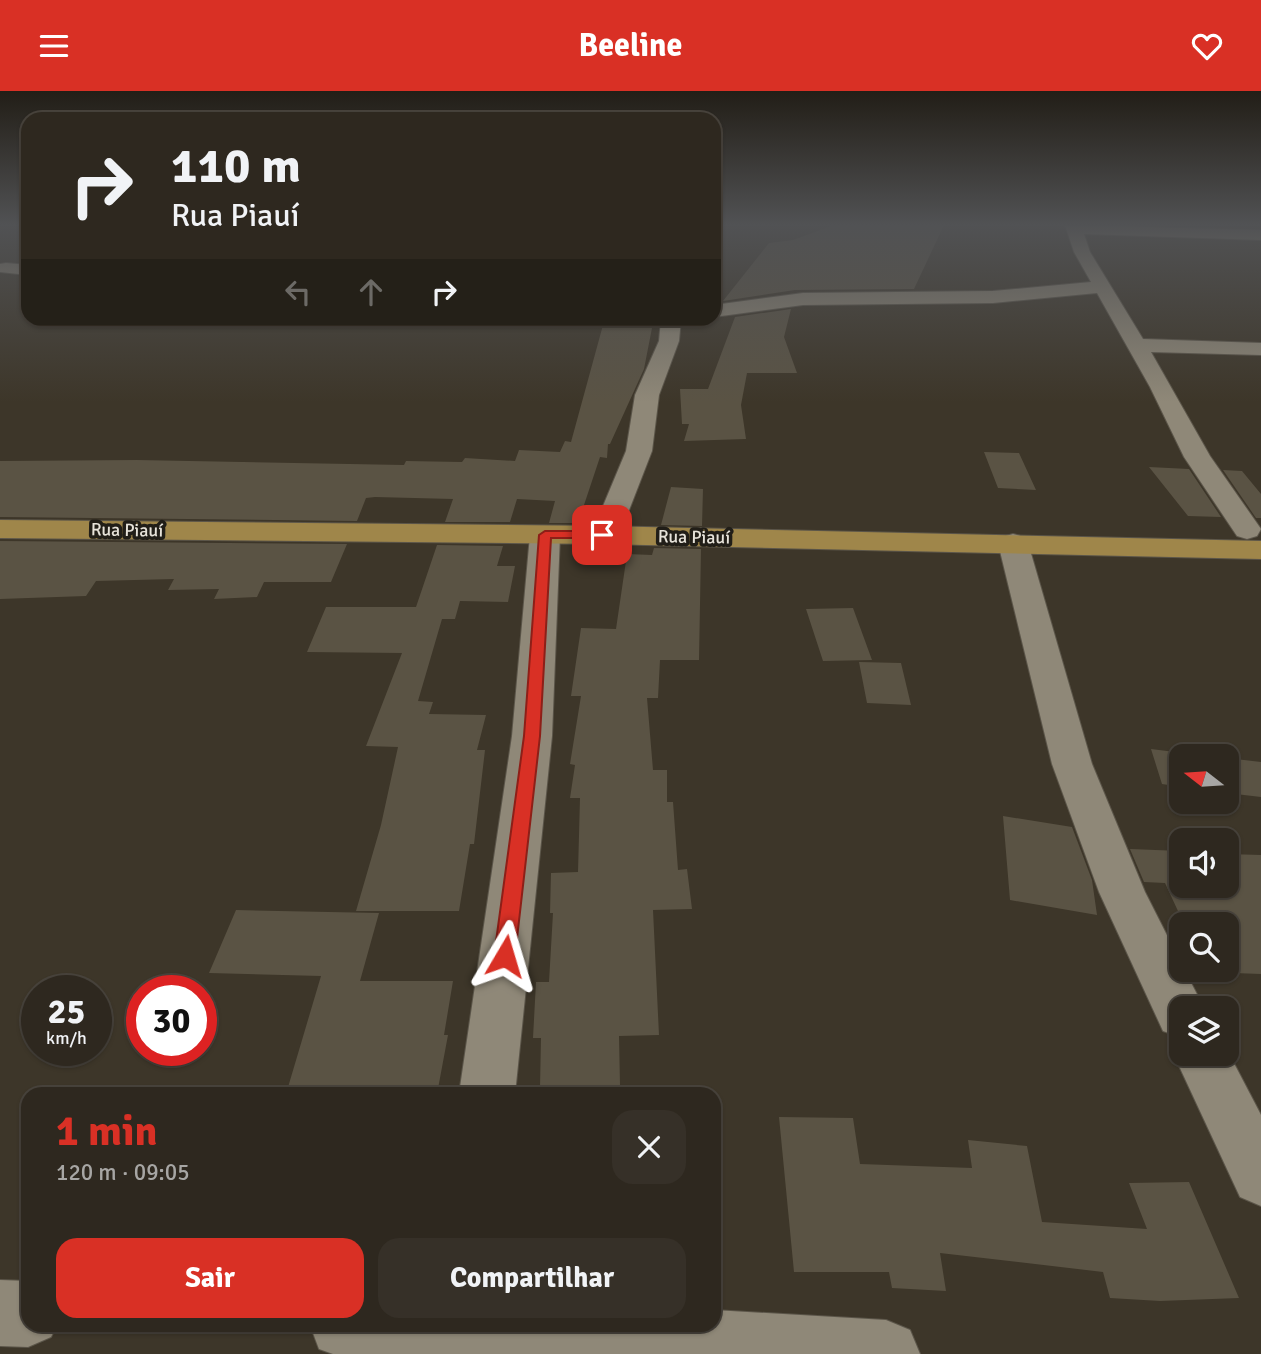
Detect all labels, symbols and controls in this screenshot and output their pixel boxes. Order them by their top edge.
text: Beeline [579,26,682,65]
icon: menu [35,27,73,65]
icon: heart [1188,27,1226,65]
text: 110 m [171,136,301,196]
icon: right [56,140,147,231]
text: Rua Piauí [171,196,299,235]
icon: left [279,273,317,311]
icon: ahead [352,273,390,311]
icon: right [425,273,463,311]
pin [572,505,632,565]
icon: arrive [583,516,621,554]
street label: Rua Piauí [91,518,163,542]
street label: Rua Piauí [658,525,730,549]
north arrow [1169,744,1239,814]
map controls [1169,744,1239,1066]
button: sound [1169,828,1239,898]
button: search [1169,912,1239,982]
position arrow [468,919,542,993]
speed limit sign: 30 [126,975,217,1066]
text: 25 [48,990,85,1033]
button: layers [1169,996,1239,1066]
text: km/h [46,1027,87,1049]
text: 1 min [56,1106,157,1157]
button: close [612,1110,686,1184]
text: 120 m · 09:05 [56,1158,190,1187]
button: Sair [56,1238,364,1318]
button: Compartilhar [378,1238,686,1318]

